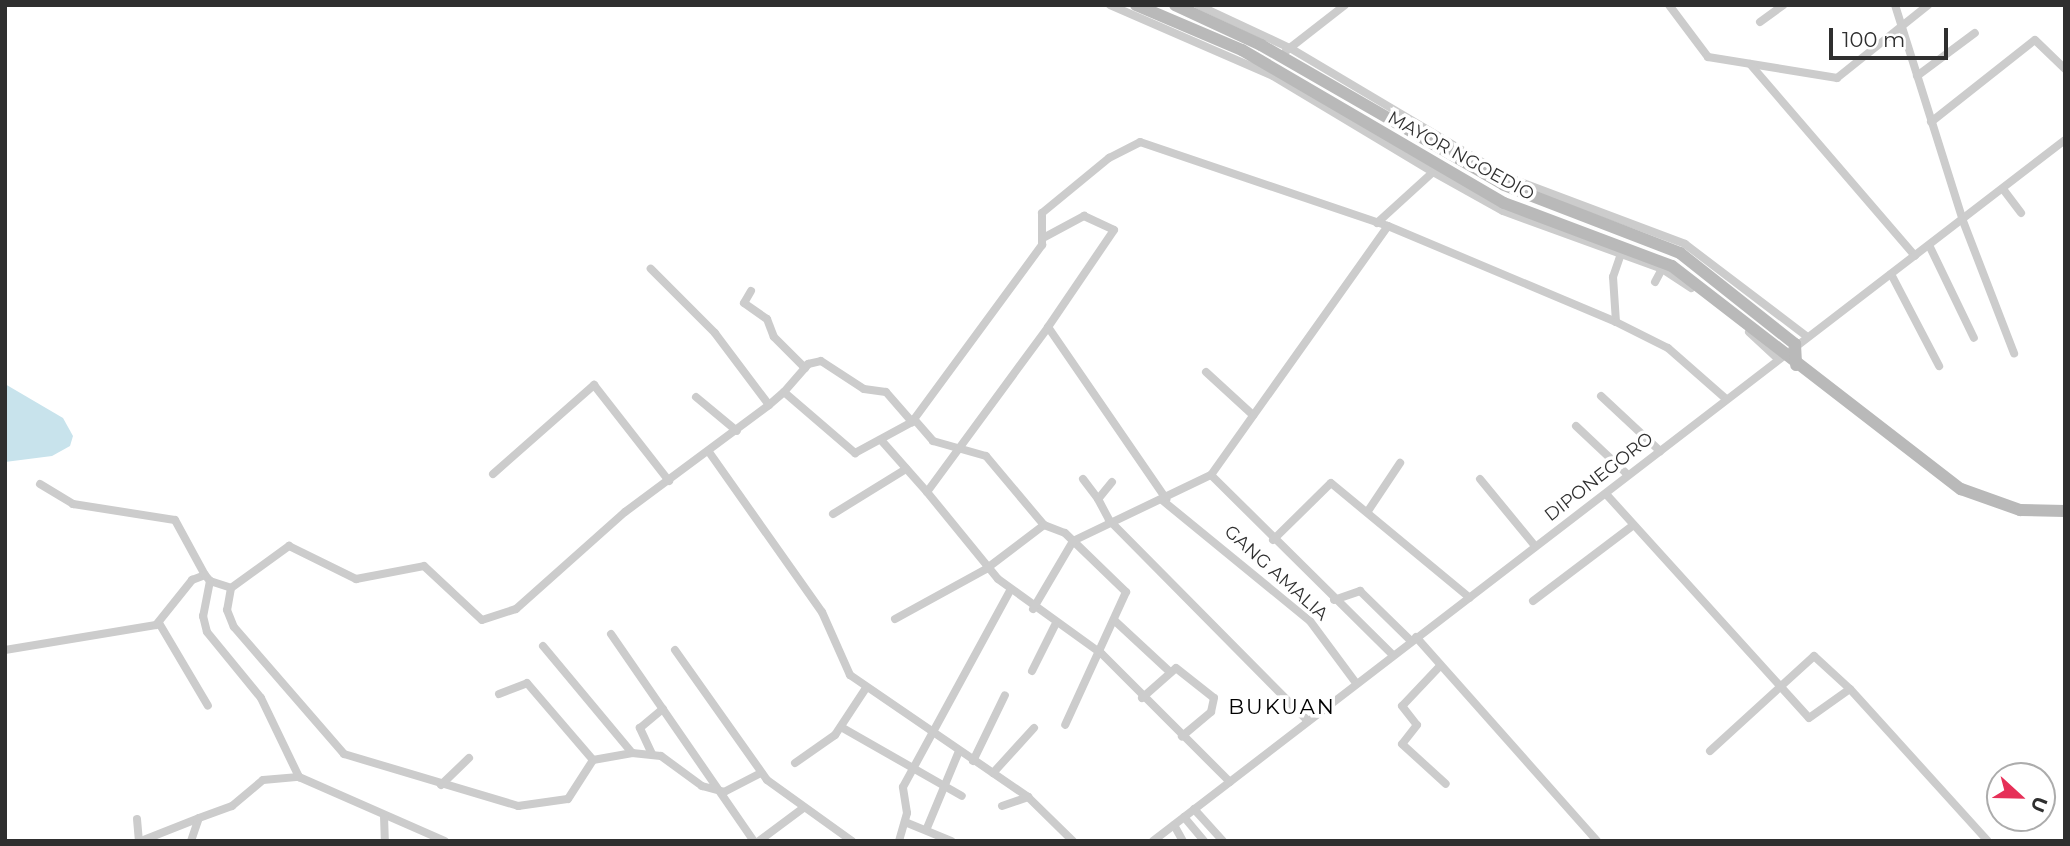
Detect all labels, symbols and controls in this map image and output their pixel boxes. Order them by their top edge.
scale bar [1832,14,1951,58]
text: 100 m [1842,27,1905,52]
street label: MAYOR NGOEDIO [1384,107,1538,205]
street label: DIPONEGORO [1540,428,1658,526]
street label: GANG AMALIA [1220,521,1332,625]
district label: BUKUAN [1229,694,1335,720]
north arrow [1986,762,2056,832]
text: U [2026,793,2053,816]

